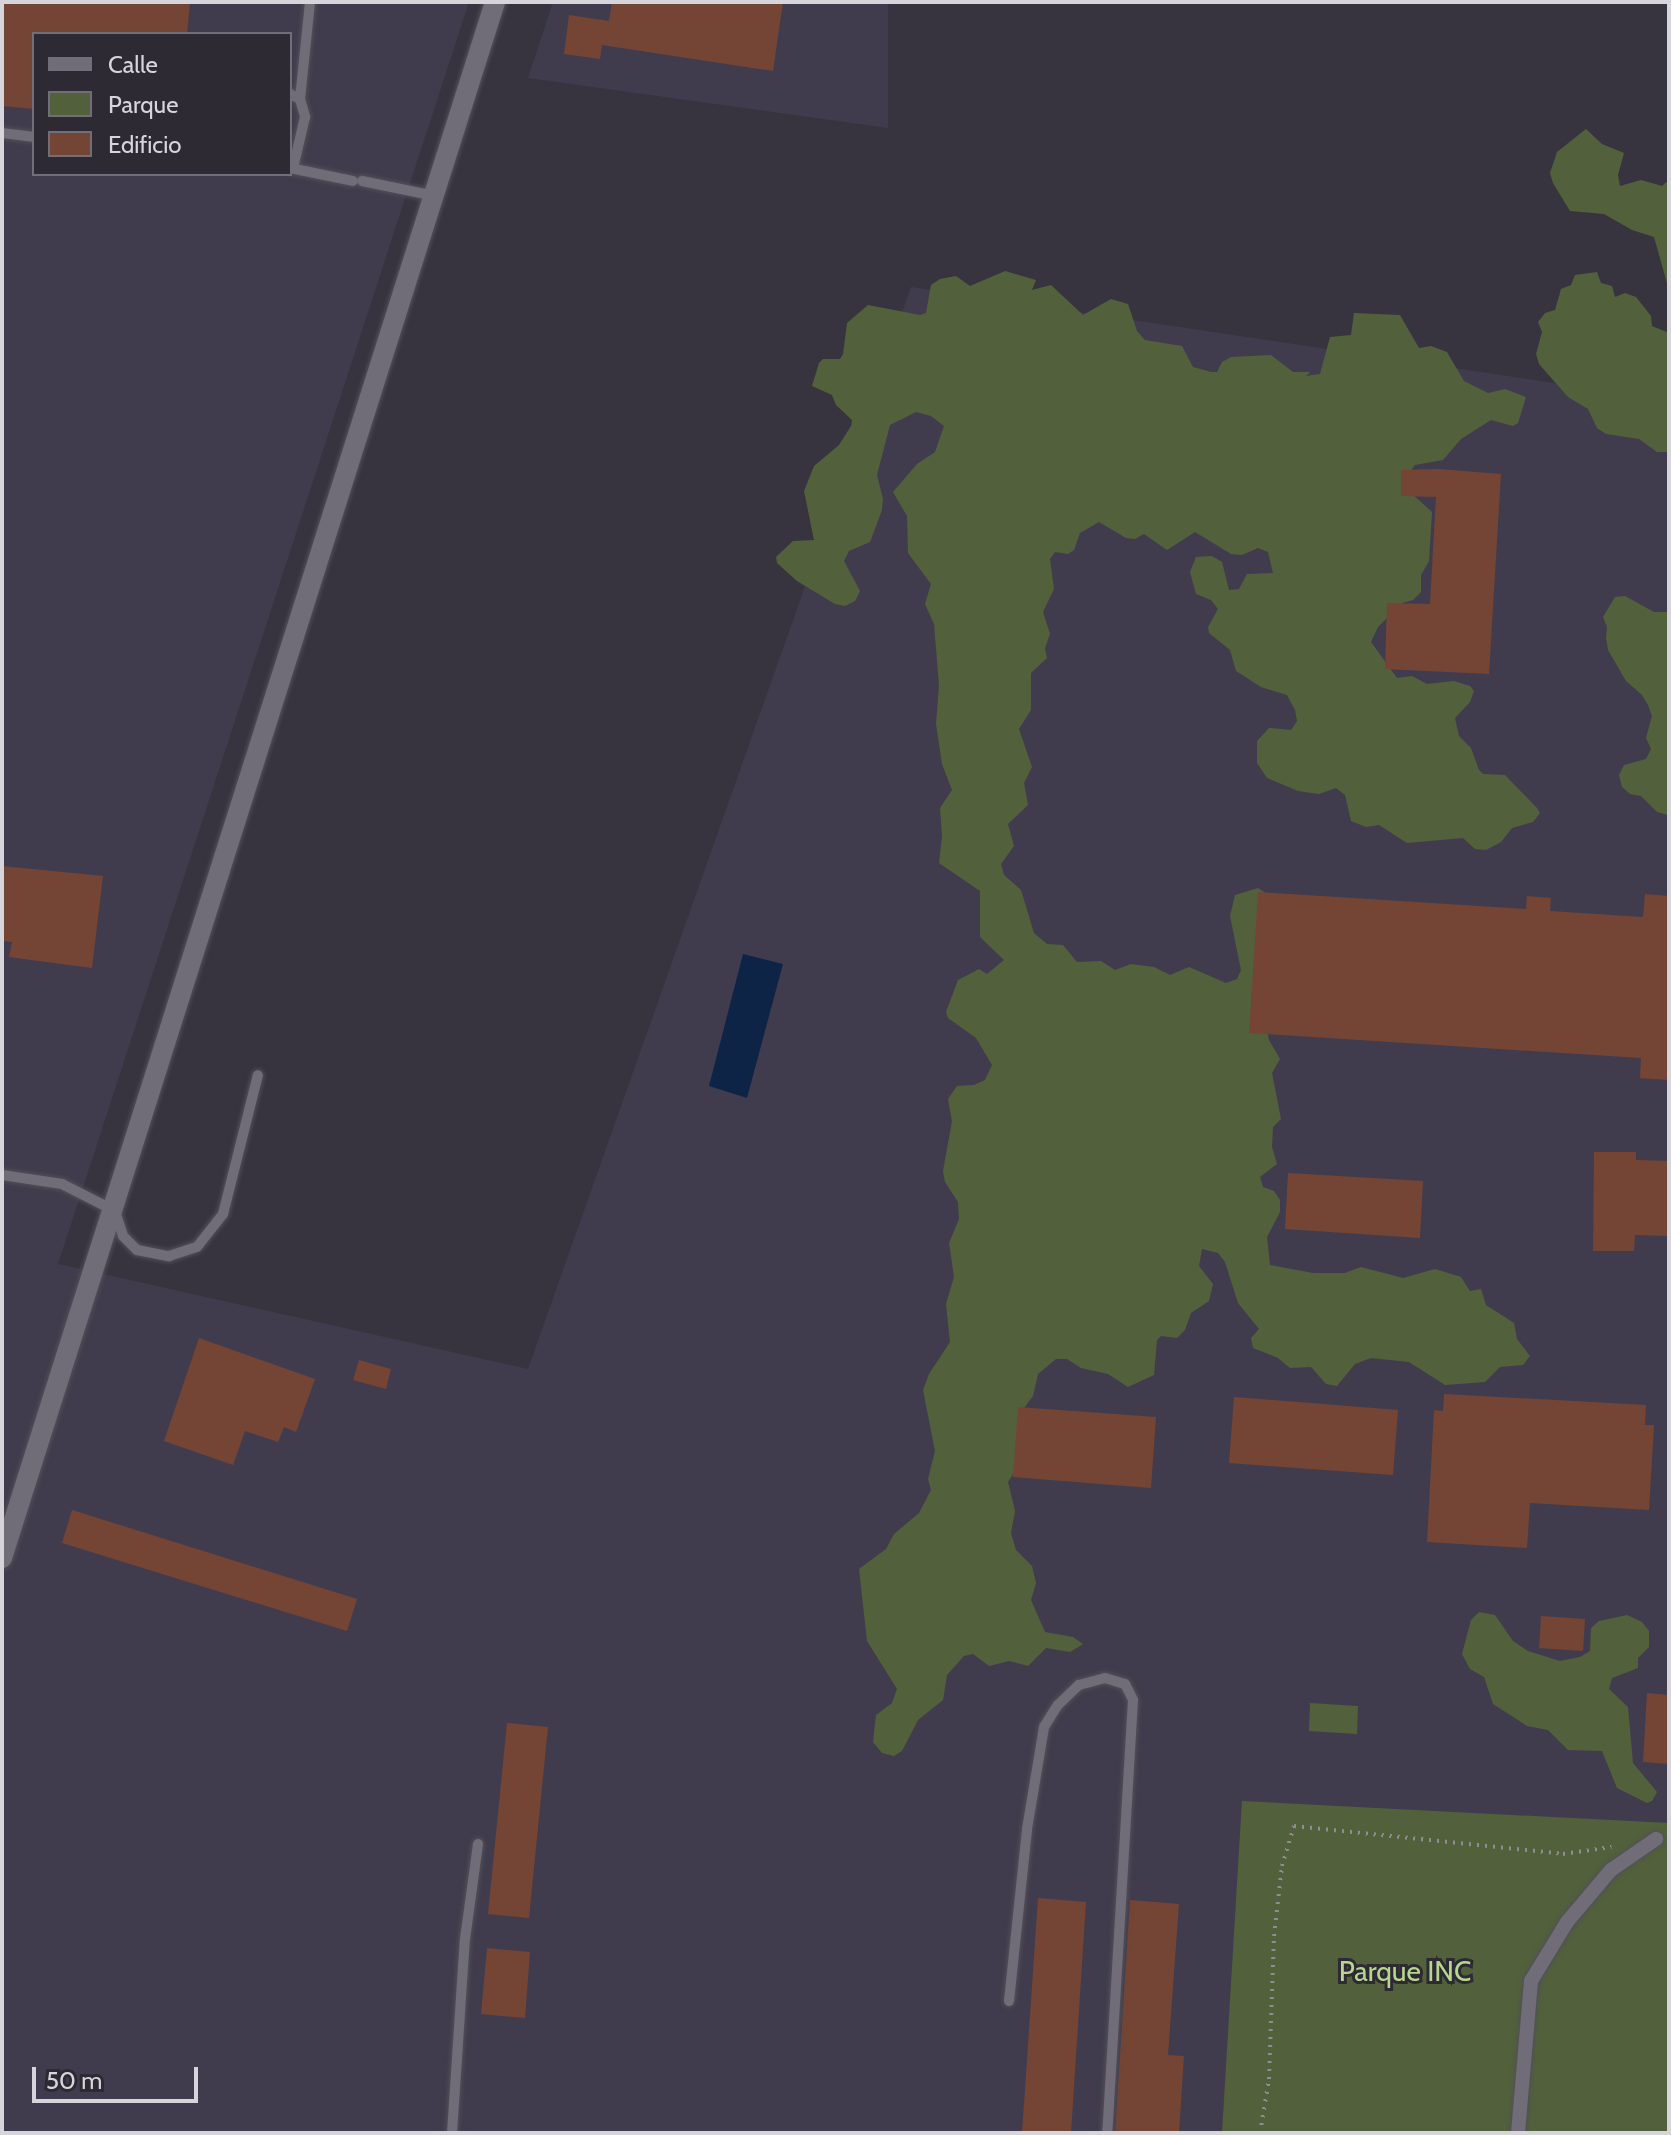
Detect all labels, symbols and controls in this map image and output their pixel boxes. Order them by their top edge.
legend [32,32,292,176]
text: Calle [108,50,158,79]
text: Parque [108,90,178,119]
text: Edificio [108,130,182,159]
park label: Parque INC [1339,1954,1471,1988]
scale bar [36,2051,202,2101]
text: 50 m [46,2066,102,2095]

